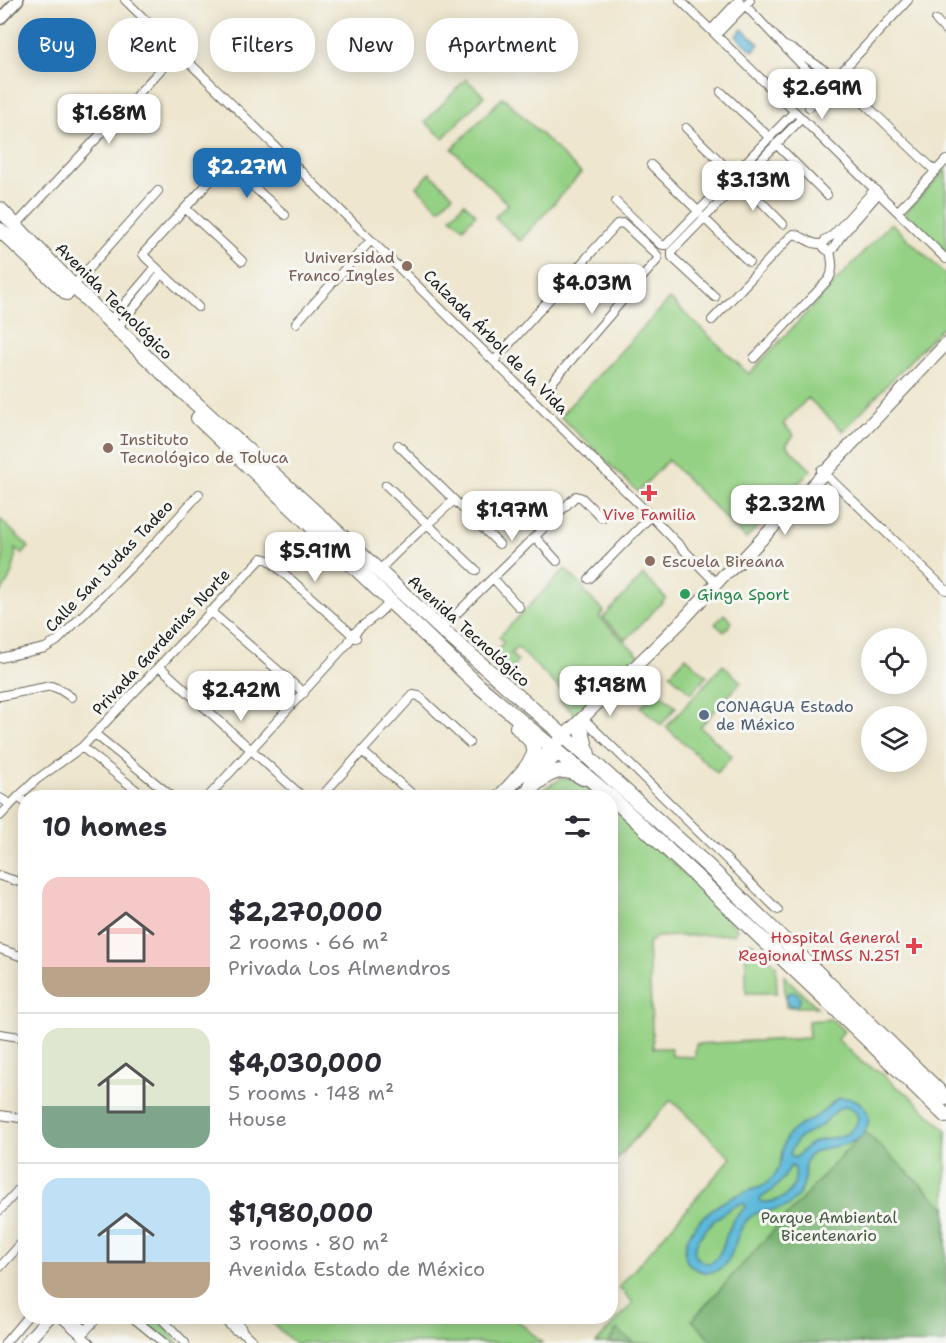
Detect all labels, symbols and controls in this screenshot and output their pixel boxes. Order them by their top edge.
chip: Buy [18,18,96,72]
chip: Rent [108,18,198,72]
chip: Filters [210,18,315,72]
chip: New [327,18,414,72]
chip: Apartment [426,18,578,72]
pin: $2.69M [773,69,871,120]
text: $2.69M [782,75,862,101]
pin: $1.68M [60,94,158,145]
text: $1.68M [72,100,146,126]
pin: $2.27M [198,148,296,199]
text: $2.27M [207,154,287,180]
pin: $3.13M [704,161,802,212]
text: $3.13M [716,167,790,193]
street label: Avenida Tecnológico [51,238,177,364]
place label: Universidad Franco Ingles [288,247,395,286]
marker: Universidad Franco Ingles [400,259,414,273]
pin: $4.03M [543,264,641,315]
street label: Calzada Árbol de la Vida [419,265,573,419]
text: $4.03M [552,270,632,296]
place label: Instituto Tecnológico de Toluca [120,429,289,468]
marker: Instituto Tecnológico de Toluca [101,441,115,455]
marker: Vive Familia [640,484,658,502]
pin: $2.32M [736,485,834,536]
pin: $1.97M [463,491,561,542]
text: $2.32M [745,491,825,517]
street label: Calle San Judas Tadeo [40,495,178,637]
text: $1.97M [476,497,548,523]
place label: Vive Familia [602,504,696,525]
pin: $5.91M [266,532,364,583]
text: $5.91M [279,538,351,564]
place label: Escuela Bireana [662,551,784,572]
marker: Escuela Bireana [643,554,657,568]
street label: Privada Gardenias Norte [87,564,235,720]
street label: Avenida Tecnológico [403,570,535,692]
place label: Ginga Sport [697,584,789,605]
marker: Ginga Sport [678,587,692,601]
map controls [861,628,927,772]
button: locate [861,628,927,694]
pin: $1.98M [561,666,659,717]
pin: $2.42M [192,671,290,722]
text: $1.98M [574,672,647,698]
text: $2.42M [201,677,281,703]
place label: CONAGUA Estado de México [716,696,854,735]
button: layers [861,706,927,772]
marker: CONAGUA Estado de México [697,708,711,722]
text: 10 homes [42,809,167,844]
icon: filters [561,810,594,843]
text: $2,270,000 [228,894,383,929]
icon: home [90,901,162,973]
place label: Hospital General Regional IMSS N.251 [738,927,900,966]
text: 2 rooms · 66 m² [228,929,389,955]
marker: Hospital General Regional IMSS N.251 [905,937,923,955]
text: Privada Los Almendros [228,955,451,981]
text: $4,030,000 [228,1045,382,1080]
icon: home [90,1052,162,1124]
text: 5 rooms · 148 m² [228,1080,394,1106]
text: House [228,1106,287,1132]
text: $1,980,000 [228,1195,373,1230]
icon: home [90,1202,162,1274]
park label: Parque Ambiental Bicentenario [761,1207,897,1246]
text: 3 rooms · 80 m² [228,1230,389,1256]
text: Avenida Estado de México [228,1256,485,1282]

